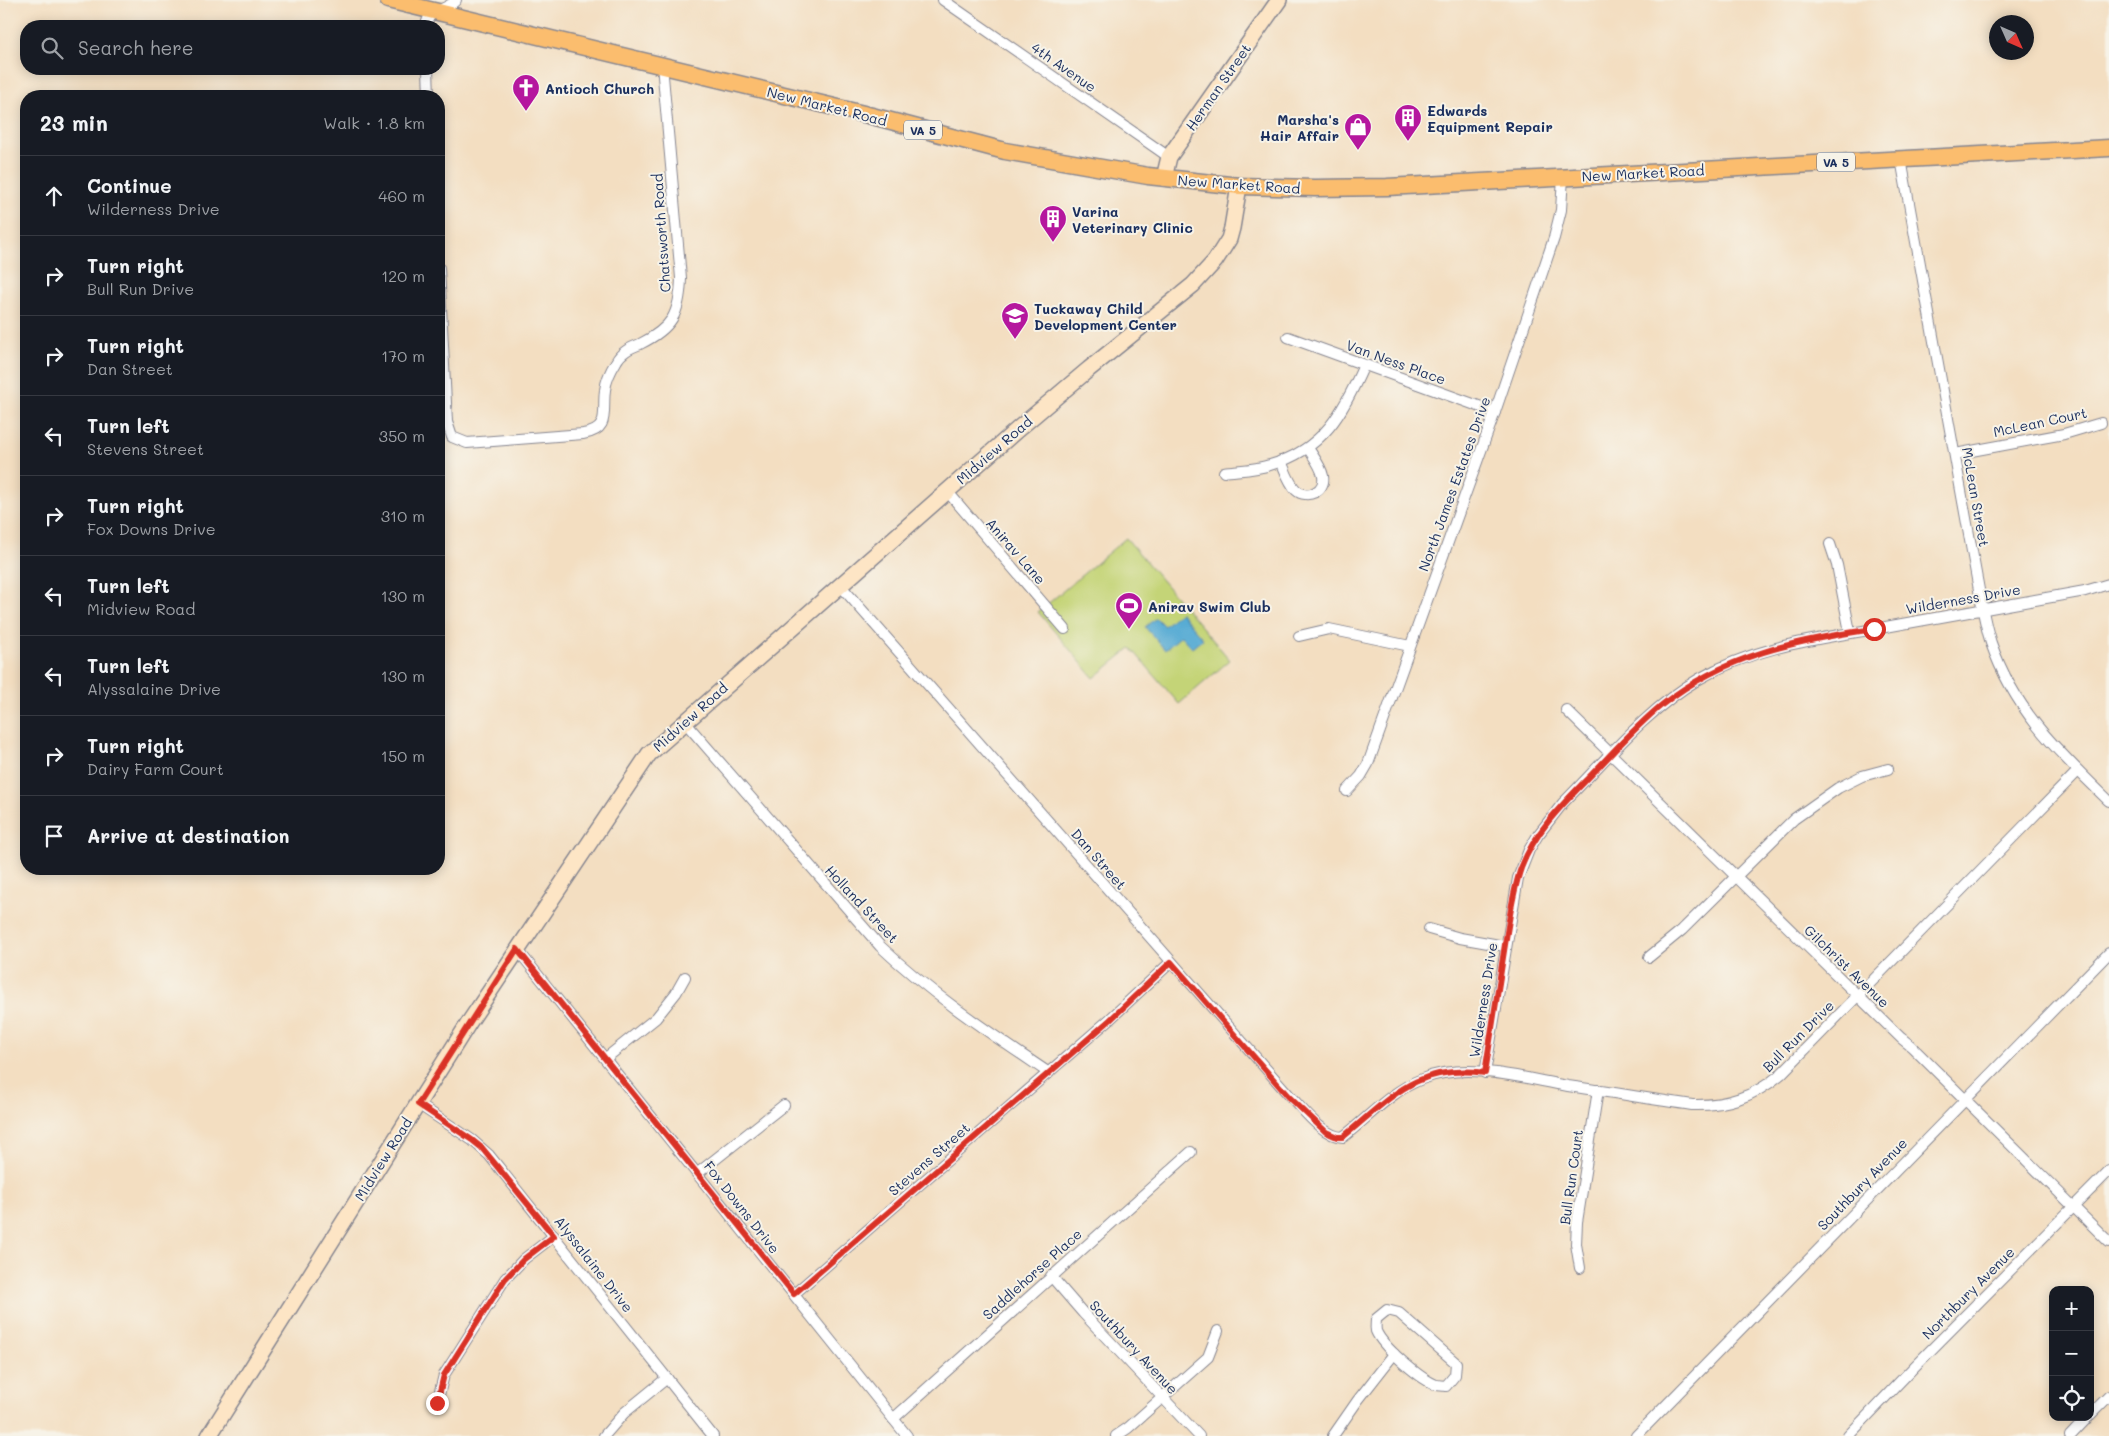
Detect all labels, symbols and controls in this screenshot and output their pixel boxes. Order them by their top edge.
north arrow [1989,15,2034,60]
search box [20,20,445,75]
icon: search [38,34,66,62]
text: Search here [78,35,194,60]
street label: 4th Avenue [1028,38,1100,96]
street label: Herman Street [1181,40,1255,134]
church icon: Antioch Church [511,73,541,112]
place label: Antioch Church [545,79,654,98]
street label: New Market Road [765,82,889,130]
place label: Edwards Equipment Repair [1427,101,1553,136]
building icon: Edwards Equipment Repair [1393,103,1423,142]
text: 23 min [40,109,108,136]
place label: Marsha's Hair Affair [1260,110,1339,145]
text: Walk · 1.8 km [323,112,425,133]
shop icon: Marsha's Hair Affair [1343,112,1373,151]
road number: VA 5 [904,120,942,140]
road number: VA 5 [1817,152,1855,172]
street label: New Market Road [1581,160,1705,186]
street label: New Market Road [1177,170,1301,198]
text: Continue [87,173,172,198]
street label: Chatsworth Road [647,173,675,293]
icon: ahead [40,182,68,210]
text: 460 m [378,185,425,206]
text: Wilderness Drive [87,198,220,219]
place label: Varina Veterinary Clinic [1072,202,1193,237]
building icon: Varina Veterinary Clinic [1038,204,1068,243]
text: Turn right [87,253,184,278]
icon: right [40,262,68,290]
text: 120 m [381,265,425,286]
text: Bull Run Drive [87,278,194,299]
place label: Tuckaway Child Development Center [1034,299,1177,334]
school or university icon: Tuckaway Child Development Center [1000,301,1030,340]
text: Turn right [87,333,184,358]
street label: Van Ness Place [1344,335,1448,389]
icon: right [40,342,68,370]
text: 170 m [381,345,425,366]
text: Dan Street [87,358,173,379]
street label: North James Estates Drive [1414,394,1494,574]
street label: McLean Court [1991,403,2089,441]
street label: Midview Road [952,412,1036,488]
text: Turn left [87,413,170,438]
icon: left [40,422,68,450]
text: 350 m [379,425,425,446]
text: Stevens Street [87,438,204,459]
street label: McLean Street [1958,446,1994,548]
text: Turn right [87,493,184,518]
icon: right [40,502,68,530]
text: 310 m [381,505,425,526]
street label: Anirav Lane [982,514,1050,588]
text: Fox Downs Drive [87,518,216,539]
text: Turn left [87,573,170,598]
street label: Wilderness Drive [1904,580,2022,618]
icon: left [40,582,68,610]
text: 130 m [381,585,425,606]
sports icon: Anirav Swim Club [1114,591,1144,630]
place label: Anirav Swim Club [1148,597,1271,616]
text: Midview Road [87,598,195,619]
route start [1863,618,1886,641]
text: Turn left [87,653,170,678]
icon: left [40,662,68,690]
text: 130 m [381,665,425,686]
text: Alyssalaine Drive [87,678,221,699]
street label: Midview Road [648,678,732,756]
text: Turn right [87,733,184,758]
icon: right [40,742,68,770]
text: 150 m [381,745,425,766]
text: Dairy Farm Court [87,758,224,779]
icon: arrive [40,822,68,850]
text: Arrive at destination [87,823,290,848]
street label: Dan Street [1067,824,1131,894]
street label: Holland Street [821,861,903,947]
street label: Gilchrist Avenue [1800,920,1894,1012]
street label: Wilderness Drive [1465,941,1501,1059]
street label: Bull Run Drive [1758,996,1838,1076]
street label: Midview Road [350,1114,416,1204]
street label: Stevens Street [884,1118,974,1200]
street label: Bull Run Court [1555,1128,1587,1226]
street label: Southbury Avenue [1813,1134,1911,1234]
street label: Fox Downs Drive [700,1157,784,1257]
street label: Alyssalaine Drive [550,1212,638,1316]
street label: Saddlehorse Place [978,1224,1086,1324]
street label: Northbury Avenue [1918,1243,2018,1343]
map controls [2049,1286,2094,1421]
button: + [2049,1286,2094,1331]
street label: Southbury Avenue [1086,1296,1182,1398]
button: − [2049,1331,2094,1376]
button: locate [2049,1376,2094,1421]
route end [426,1392,449,1415]

